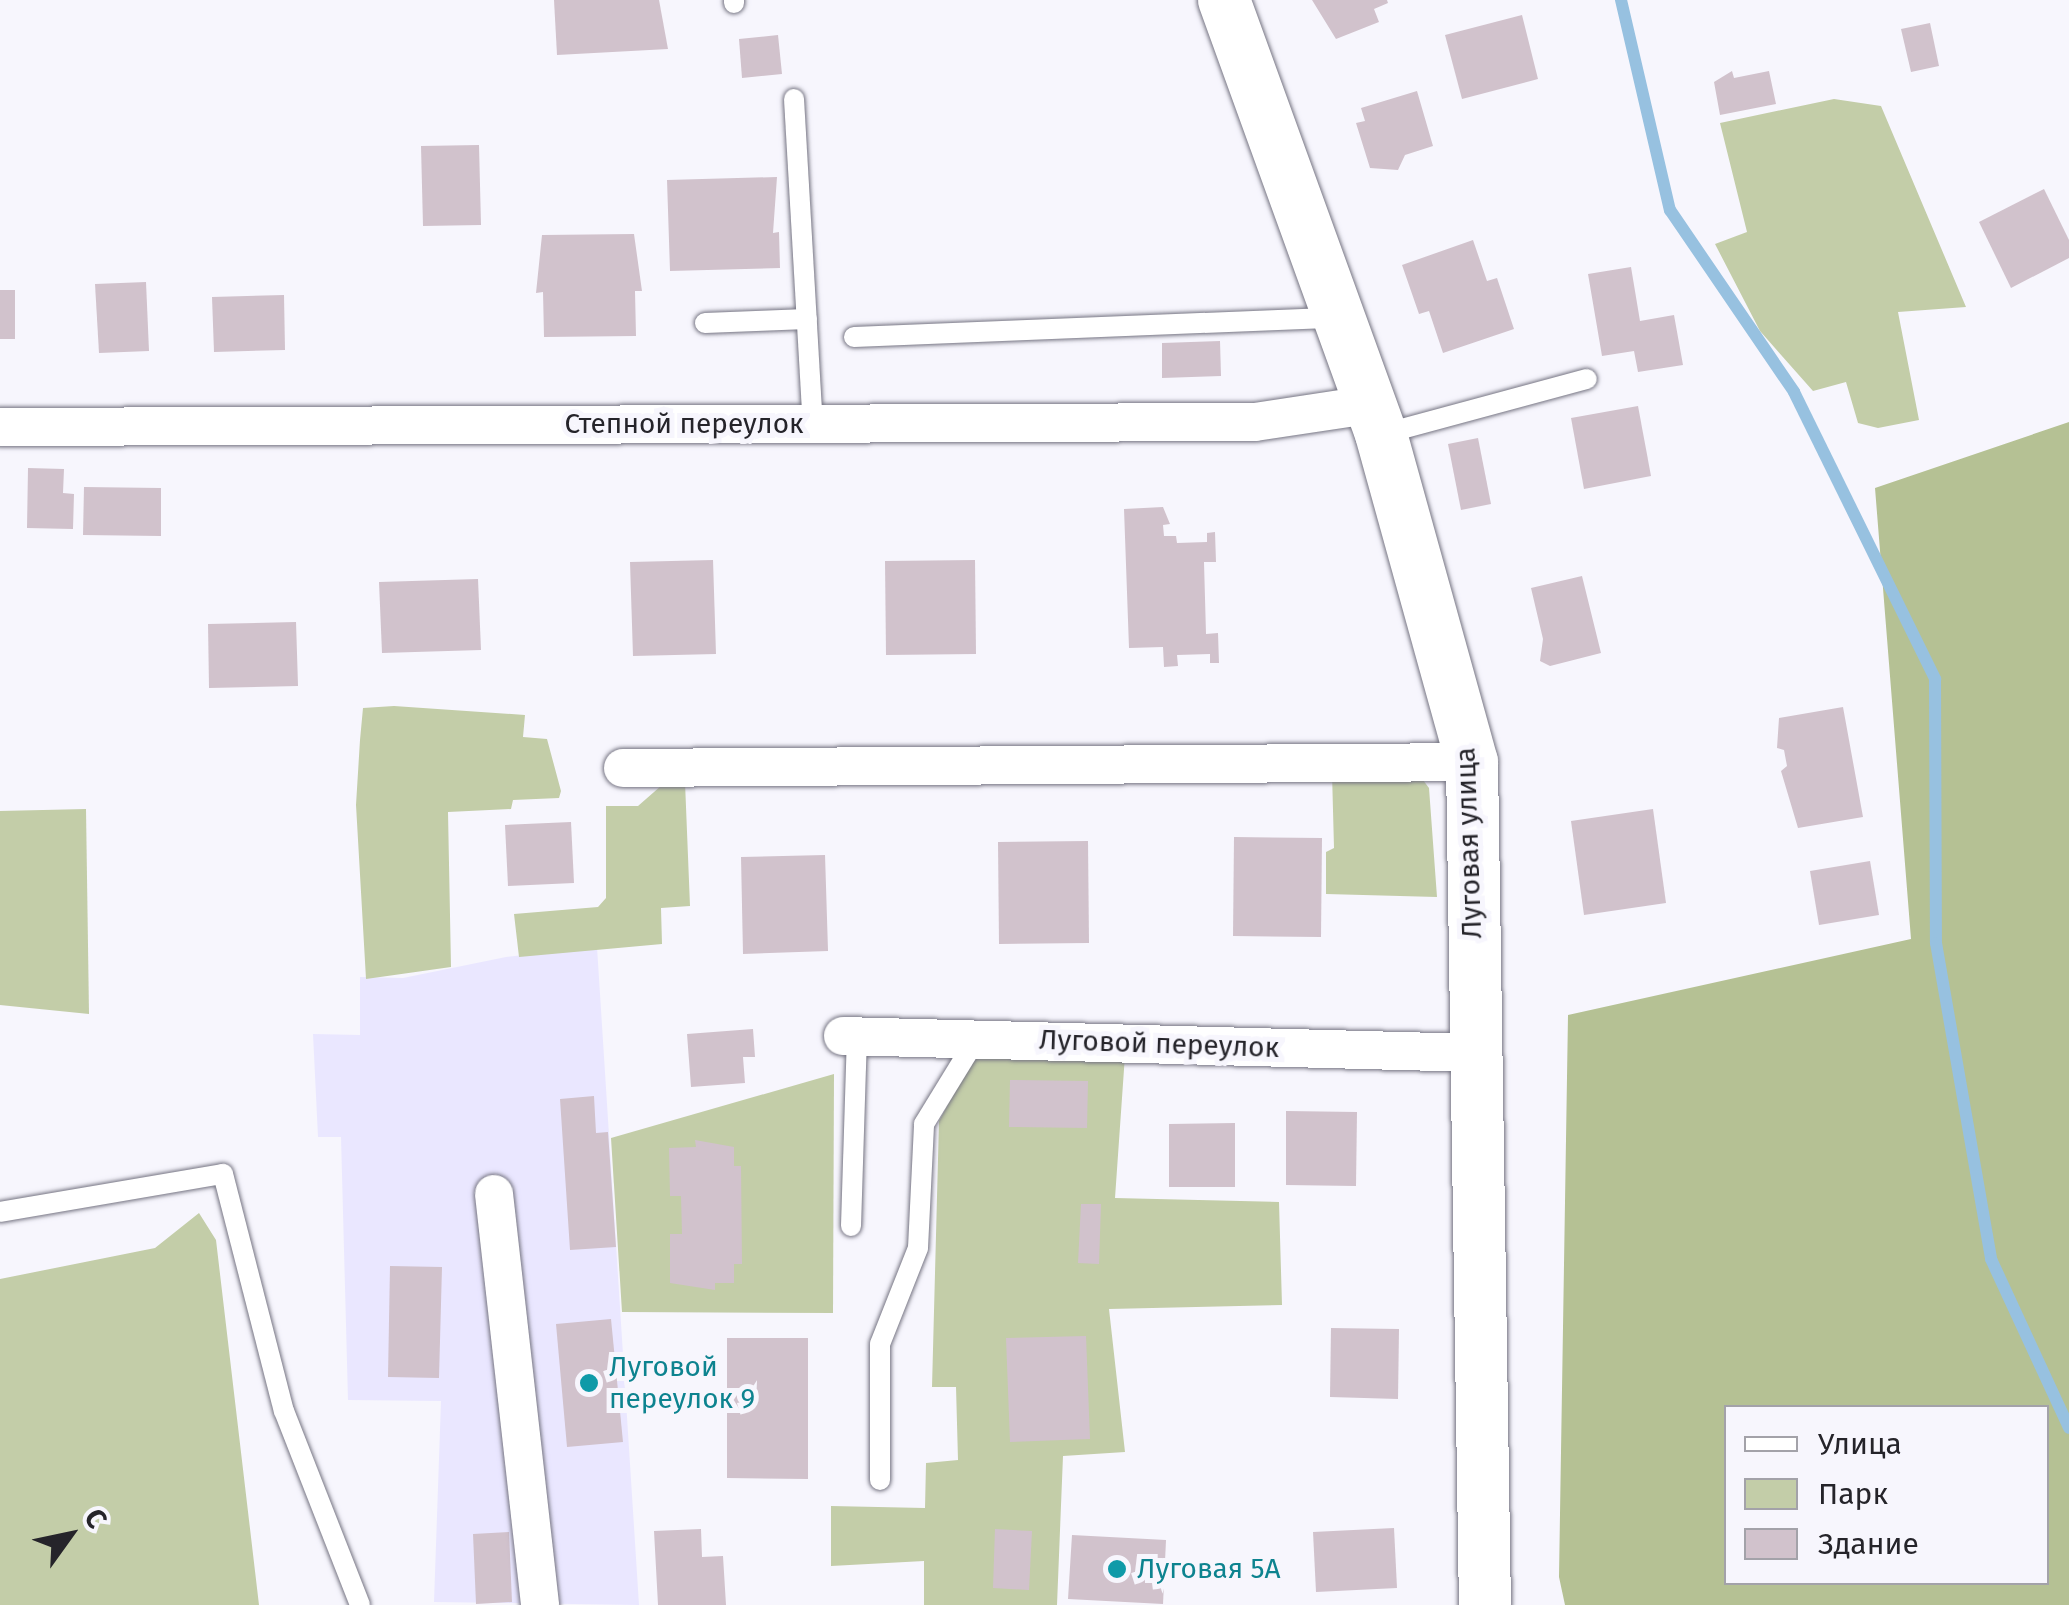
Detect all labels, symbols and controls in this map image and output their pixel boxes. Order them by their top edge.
street label: Степной переулок [564,407,804,441]
street label: Луговая улица [1449,747,1489,939]
street label: Луговой переулок [1038,1023,1280,1065]
place label: Луговой переулок 9 [609,1350,755,1416]
marker: Луговой переулок 9 [578,1372,600,1394]
legend [1724,1405,2049,1585]
text: Улица [1818,1426,1902,1462]
text: Парк [1818,1476,1888,1512]
north arrow [20,1485,120,1585]
text: С [77,1503,114,1534]
text: Здание [1818,1526,1919,1562]
place label: Луговая 5А [1137,1552,1281,1586]
marker: Луговая 5А [1106,1558,1128,1580]

